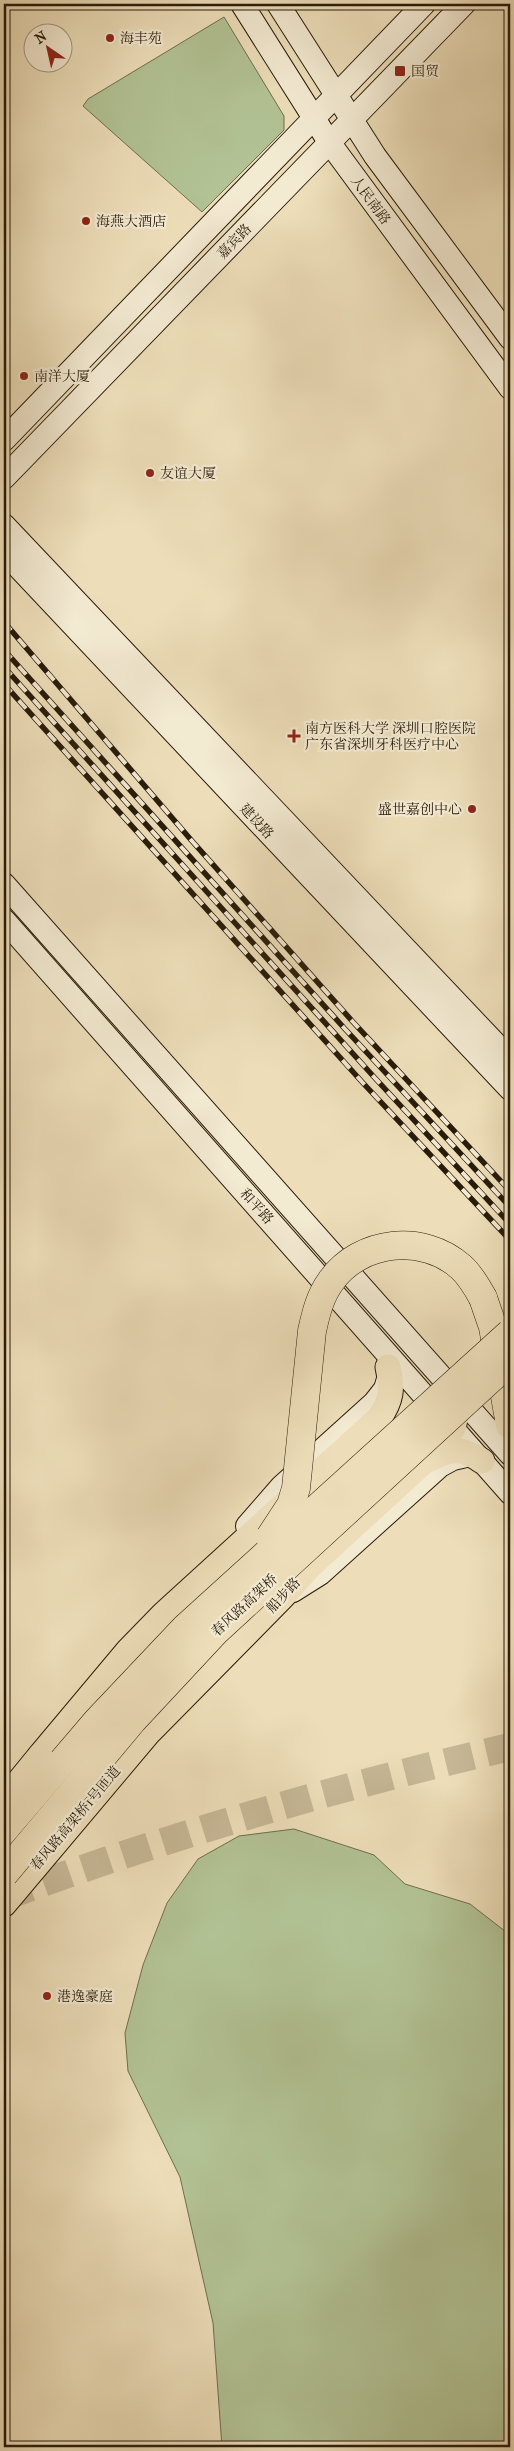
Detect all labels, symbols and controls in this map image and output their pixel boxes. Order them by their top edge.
north arrow [22,22,72,72]
text: N [32,27,50,48]
place label: 海丰苑 [120,30,162,47]
marker: 海丰苑 [104,32,116,44]
place label: 国贸 [411,63,439,80]
marker: 国贸 [393,64,407,78]
street label: 人民南路 [347,173,394,228]
place label: 海燕大酒店 [96,213,166,230]
marker: 海燕大酒店 [80,215,92,227]
street label: 嘉宾路 [214,220,255,262]
place label: 南洋大厦 [34,368,90,385]
marker: 南洋大厦 [18,370,30,382]
place label: 友谊大厦 [160,465,216,482]
marker: 友谊大厦 [144,467,156,479]
place label: 南方医科大学 深圳口腔医院 广东省深圳牙科医疗中心 [305,720,476,753]
marker: 南方医科大学 深圳口腔医院 广东省深圳牙科医疗中心 [287,729,301,743]
street label: 建设路 [236,800,277,842]
place label: 盛世嘉创中心 [378,801,462,818]
marker: 盛世嘉创中心 [466,803,478,815]
street label: 和平路 [236,1185,277,1228]
street label: 春风路高架桥 [208,1571,281,1640]
street label: 船步路 [263,1574,304,1616]
street label: 春风路高架桥1号匝道 [27,1763,124,1874]
place label: 港逸豪庭 [57,1988,113,2005]
marker: 港逸豪庭 [41,1990,53,2002]

